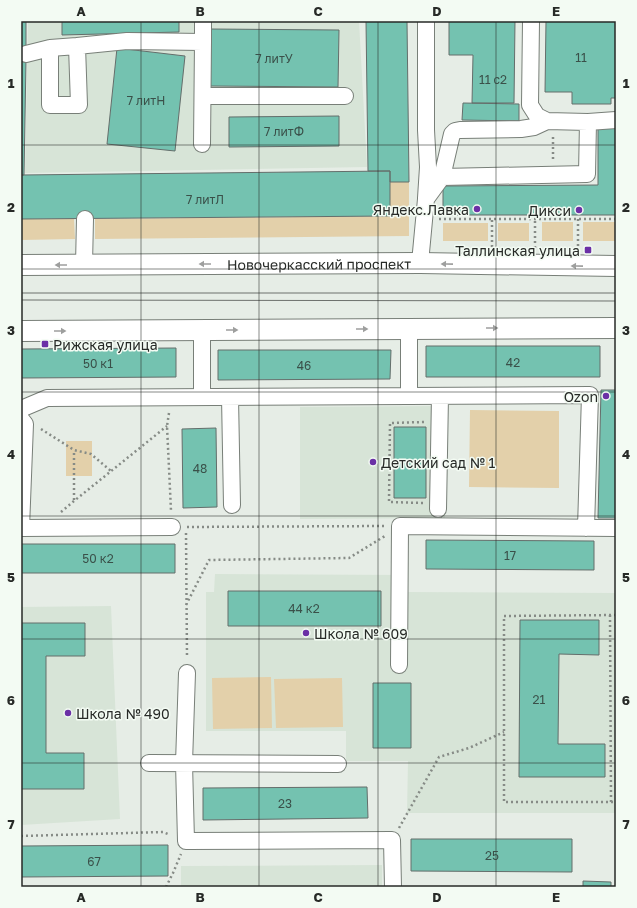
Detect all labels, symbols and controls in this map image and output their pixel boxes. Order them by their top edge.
text: A [76,3,86,19]
text: B [195,3,205,19]
text: C [313,3,323,19]
text: D [432,3,442,19]
text: E [552,3,560,19]
house number: 11 [575,50,587,65]
house number: 7 литУ [255,51,293,66]
house number: 11 с2 [479,72,507,87]
text: 1 [8,75,15,91]
text: 1 [623,75,630,91]
house number: 7 литН [127,93,165,108]
house number: 7 литФ [264,124,304,139]
house number: 7 литЛ [186,192,224,207]
text: 2 [7,199,15,215]
text: 2 [622,199,630,215]
place label: Яндекс.Лавка [373,201,469,218]
place label: Дикси [528,202,571,219]
marker: Яндекс.Лавка [472,204,482,214]
marker: Дикси [574,205,584,215]
place label: Таллинская улица [455,242,580,259]
marker: Таллинская улица [583,245,593,255]
street label: Новочеркасский проспект [227,255,411,272]
one-way arrow [198,261,211,267]
one-way arrow [440,261,453,267]
one-way arrow [54,262,67,268]
one-way arrow [571,262,583,269]
text: 3 [7,322,15,338]
text: 3 [622,322,630,338]
one-way arrow [486,325,499,331]
one-way arrow [356,326,369,332]
one-way arrow [226,327,239,333]
one-way arrow [54,328,67,334]
place label: Рижская улица [53,336,158,353]
marker: Рижская улица [40,339,50,349]
house number: 42 [506,355,520,370]
house number: 50 к1 [83,356,113,371]
house number: 46 [297,358,311,373]
place label: Ozon [564,388,598,405]
marker: Ozon [601,391,611,401]
text: 4 [7,446,15,462]
text: 4 [622,446,630,462]
place label: Детский сад № 1 [381,454,495,471]
marker: Детский сад № 1 [368,457,378,467]
house number: 48 [193,461,207,476]
house number: 17 [504,548,516,563]
house number: 50 к2 [82,551,114,566]
text: 5 [7,569,15,585]
text: 5 [622,569,630,585]
house number: 44 к2 [288,601,320,616]
place label: Школа № 609 [314,625,408,642]
marker: Школа № 609 [301,628,311,638]
text: 6 [7,692,15,708]
house number: 21 [533,692,546,707]
text: 6 [622,692,630,708]
place label: Школа № 490 [76,705,170,722]
marker: Школа № 490 [63,708,73,718]
house number: 23 [278,796,292,811]
text: 7 [7,816,15,832]
text: 7 [622,816,630,832]
house number: 25 [485,848,499,863]
house number: 67 [87,854,101,869]
text: A [76,889,86,905]
text: B [195,889,205,905]
text: C [313,889,323,905]
text: D [432,889,442,905]
text: E [552,889,560,905]

